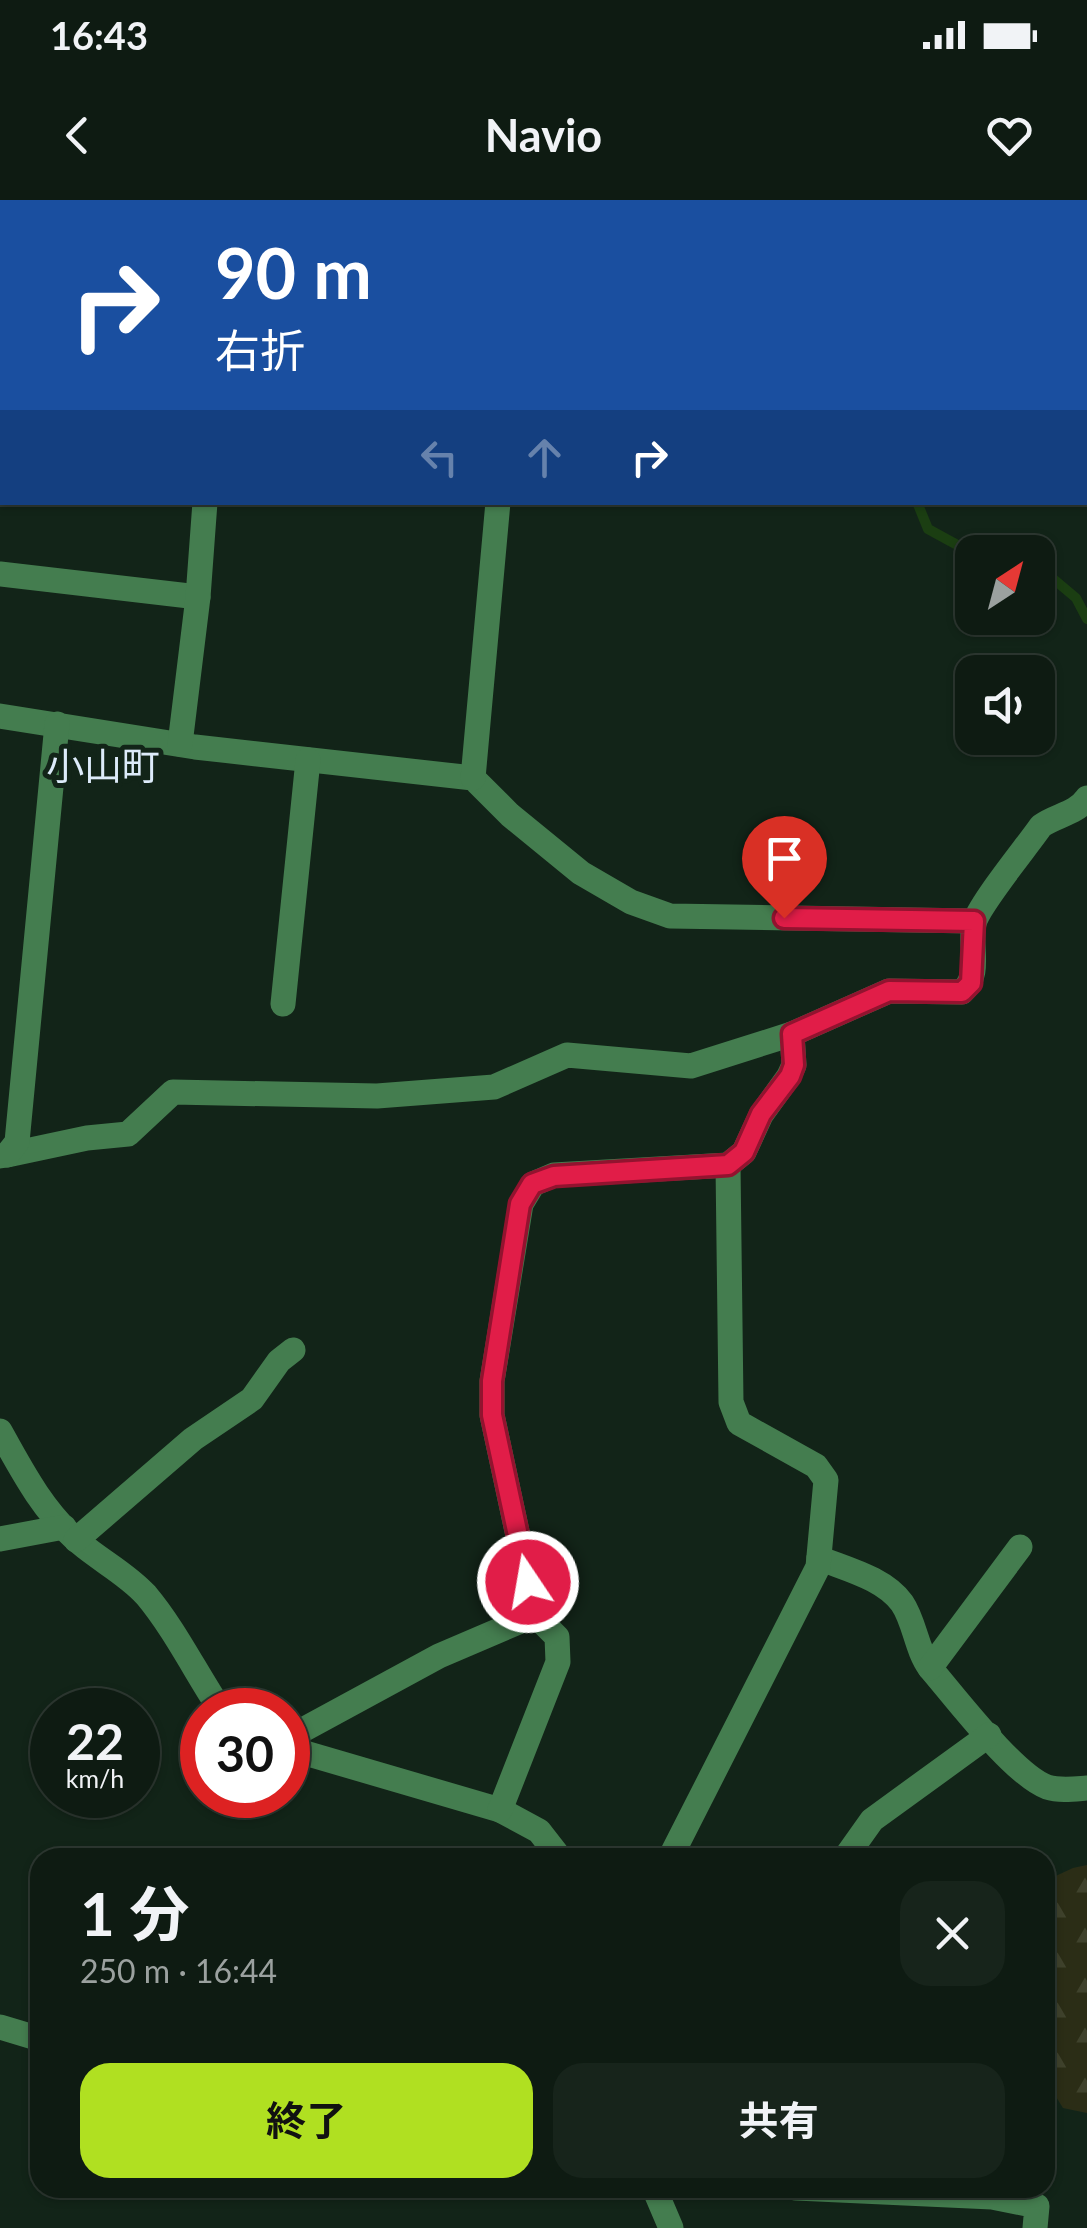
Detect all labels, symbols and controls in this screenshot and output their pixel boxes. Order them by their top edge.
text: 16:43 [50,12,148,58]
icon: back [50,108,105,163]
text: Navio [485,108,602,162]
icon: heart [982,108,1037,163]
text: 90 m [215,230,372,314]
icon: right [50,240,180,370]
text: 右折 [215,323,305,377]
icon: left [412,430,467,485]
icon: ahead [517,430,572,485]
icon: right [622,430,677,485]
north arrow [955,535,1055,635]
map controls [955,535,1055,755]
button: sound [955,655,1055,755]
district label: 小山町 [46,742,160,788]
pin [742,816,827,919]
icon: arrive [757,831,812,886]
position arrow [476,1530,580,1634]
speed limit sign: 30 [180,1688,310,1818]
text: 22 [66,1711,124,1771]
text: km/h [66,1763,124,1793]
text: 1 分 [80,1877,189,1949]
button: close [900,1881,1005,1986]
text: 250 m · 16:44 [80,1951,277,1990]
button: 終了 [80,2063,533,2178]
button: 共有 [553,2063,1005,2178]

